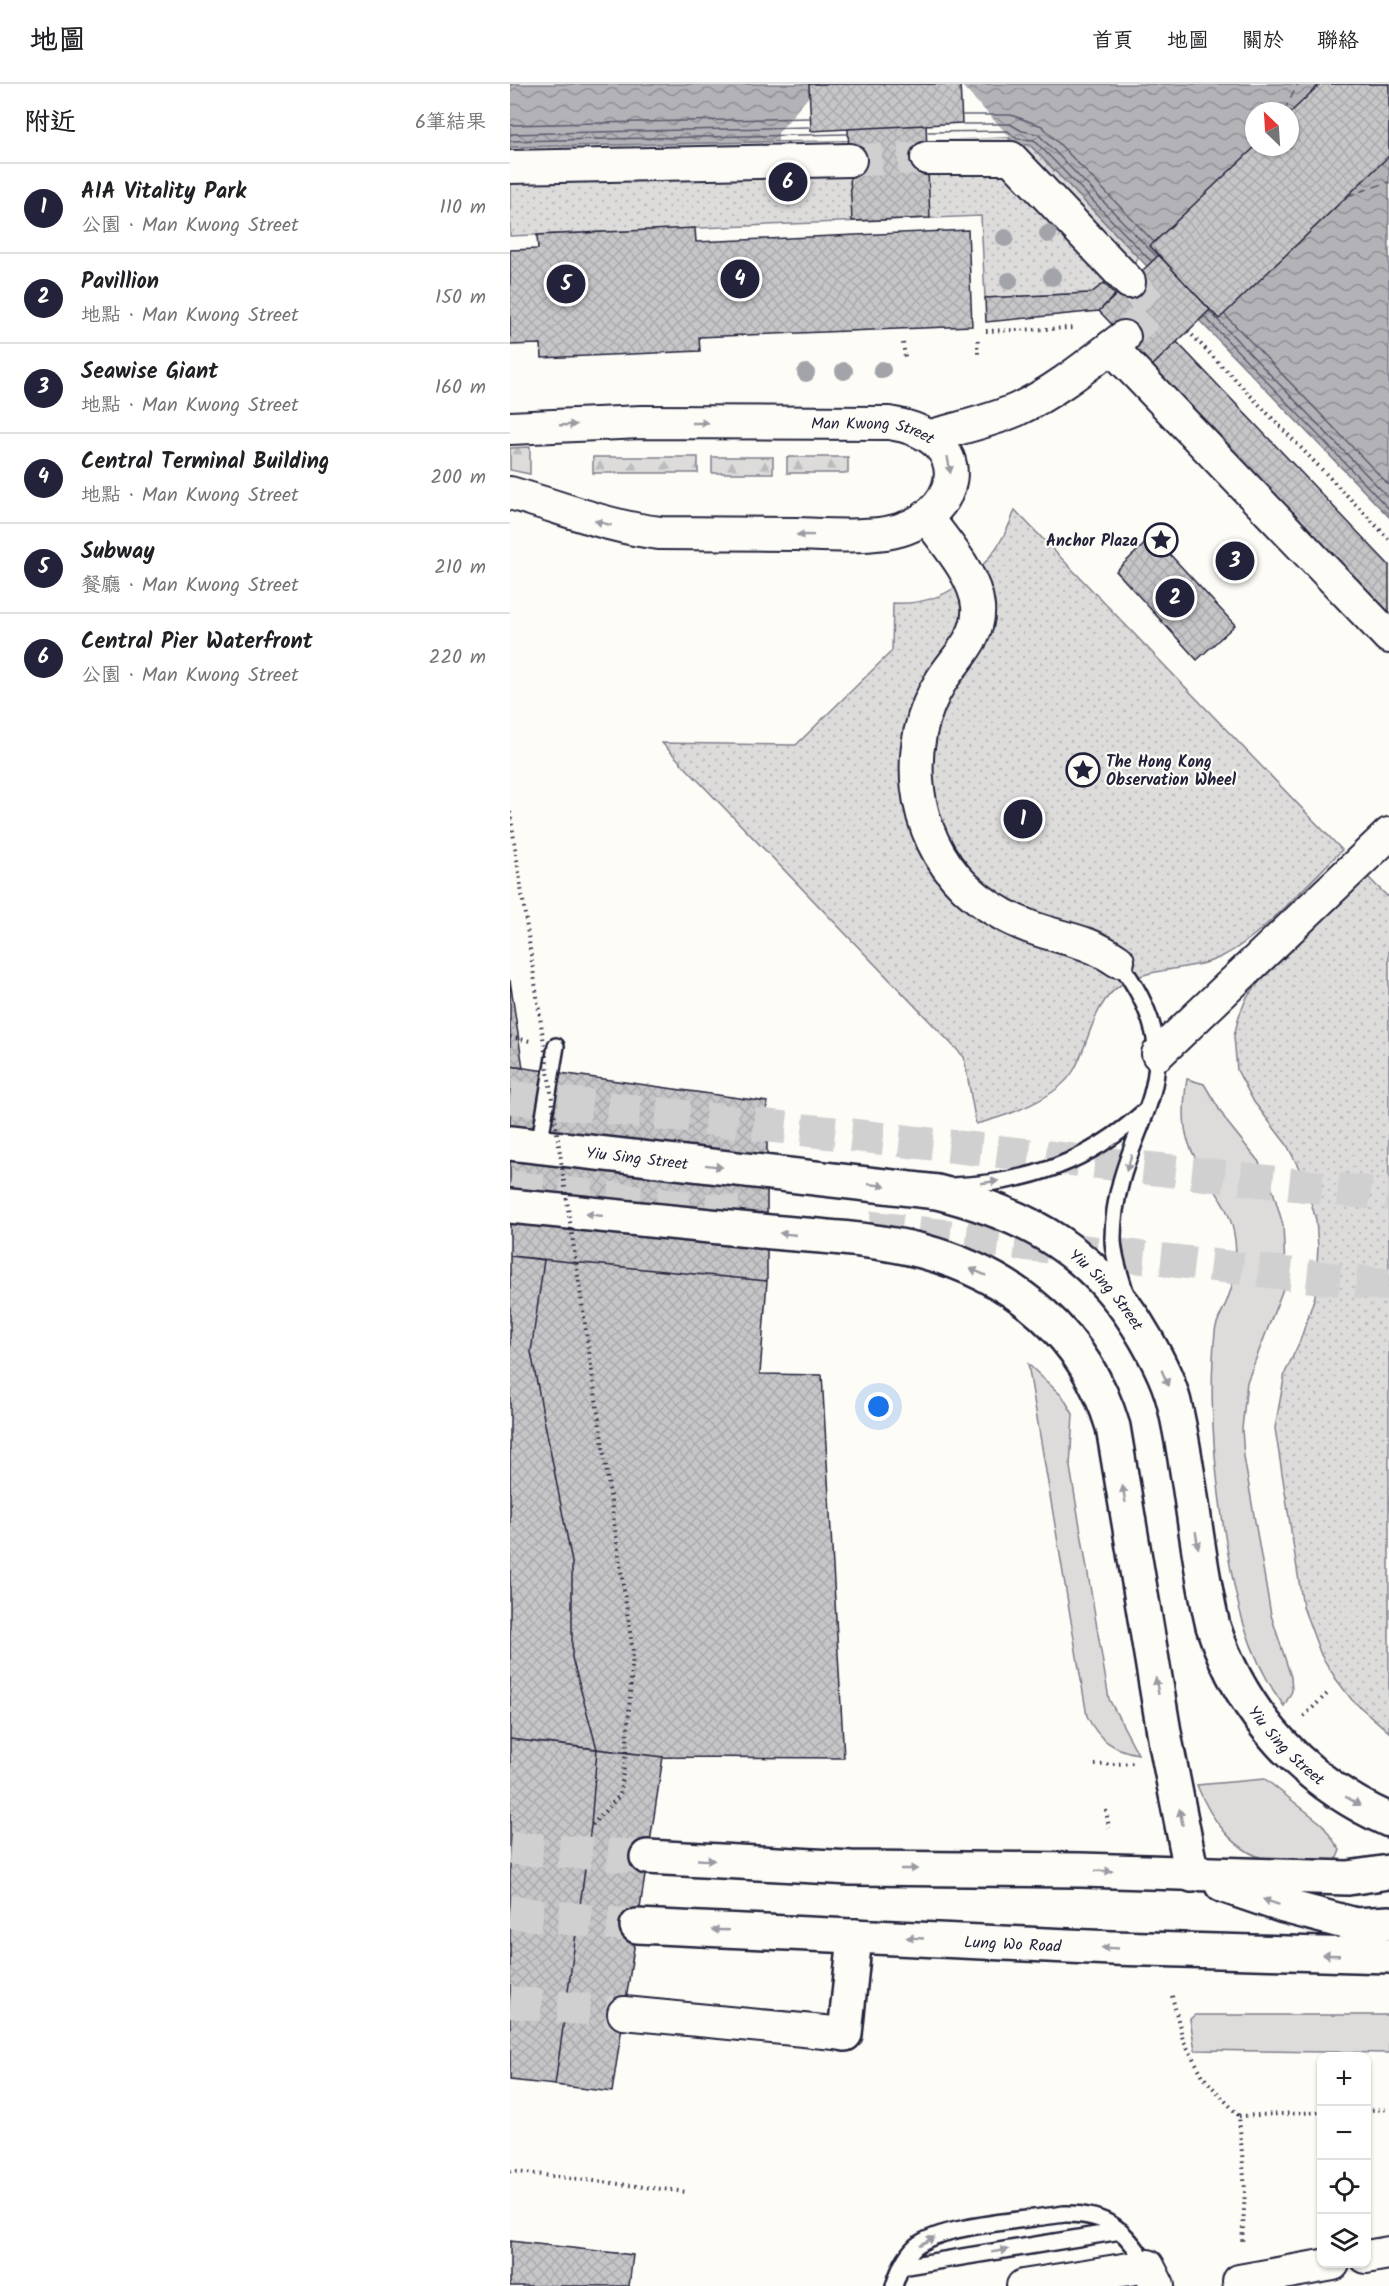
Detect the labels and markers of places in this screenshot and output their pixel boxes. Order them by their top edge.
pin: 6 [768,160,808,204]
pin: 4 [720,256,760,302]
pin: 5 [546,262,586,306]
place icon: Anchor Plaza [1143,522,1179,558]
place label: Anchor Plaza [1046,529,1138,554]
pin: 3 [1216,538,1254,584]
pin: 2 [1156,576,1194,620]
place label: The Hong Kong Observation Wheel [1106,750,1237,793]
place icon: The Hong Kong Observation Wheel [1065,752,1101,788]
pin: 1 [1004,796,1042,842]

